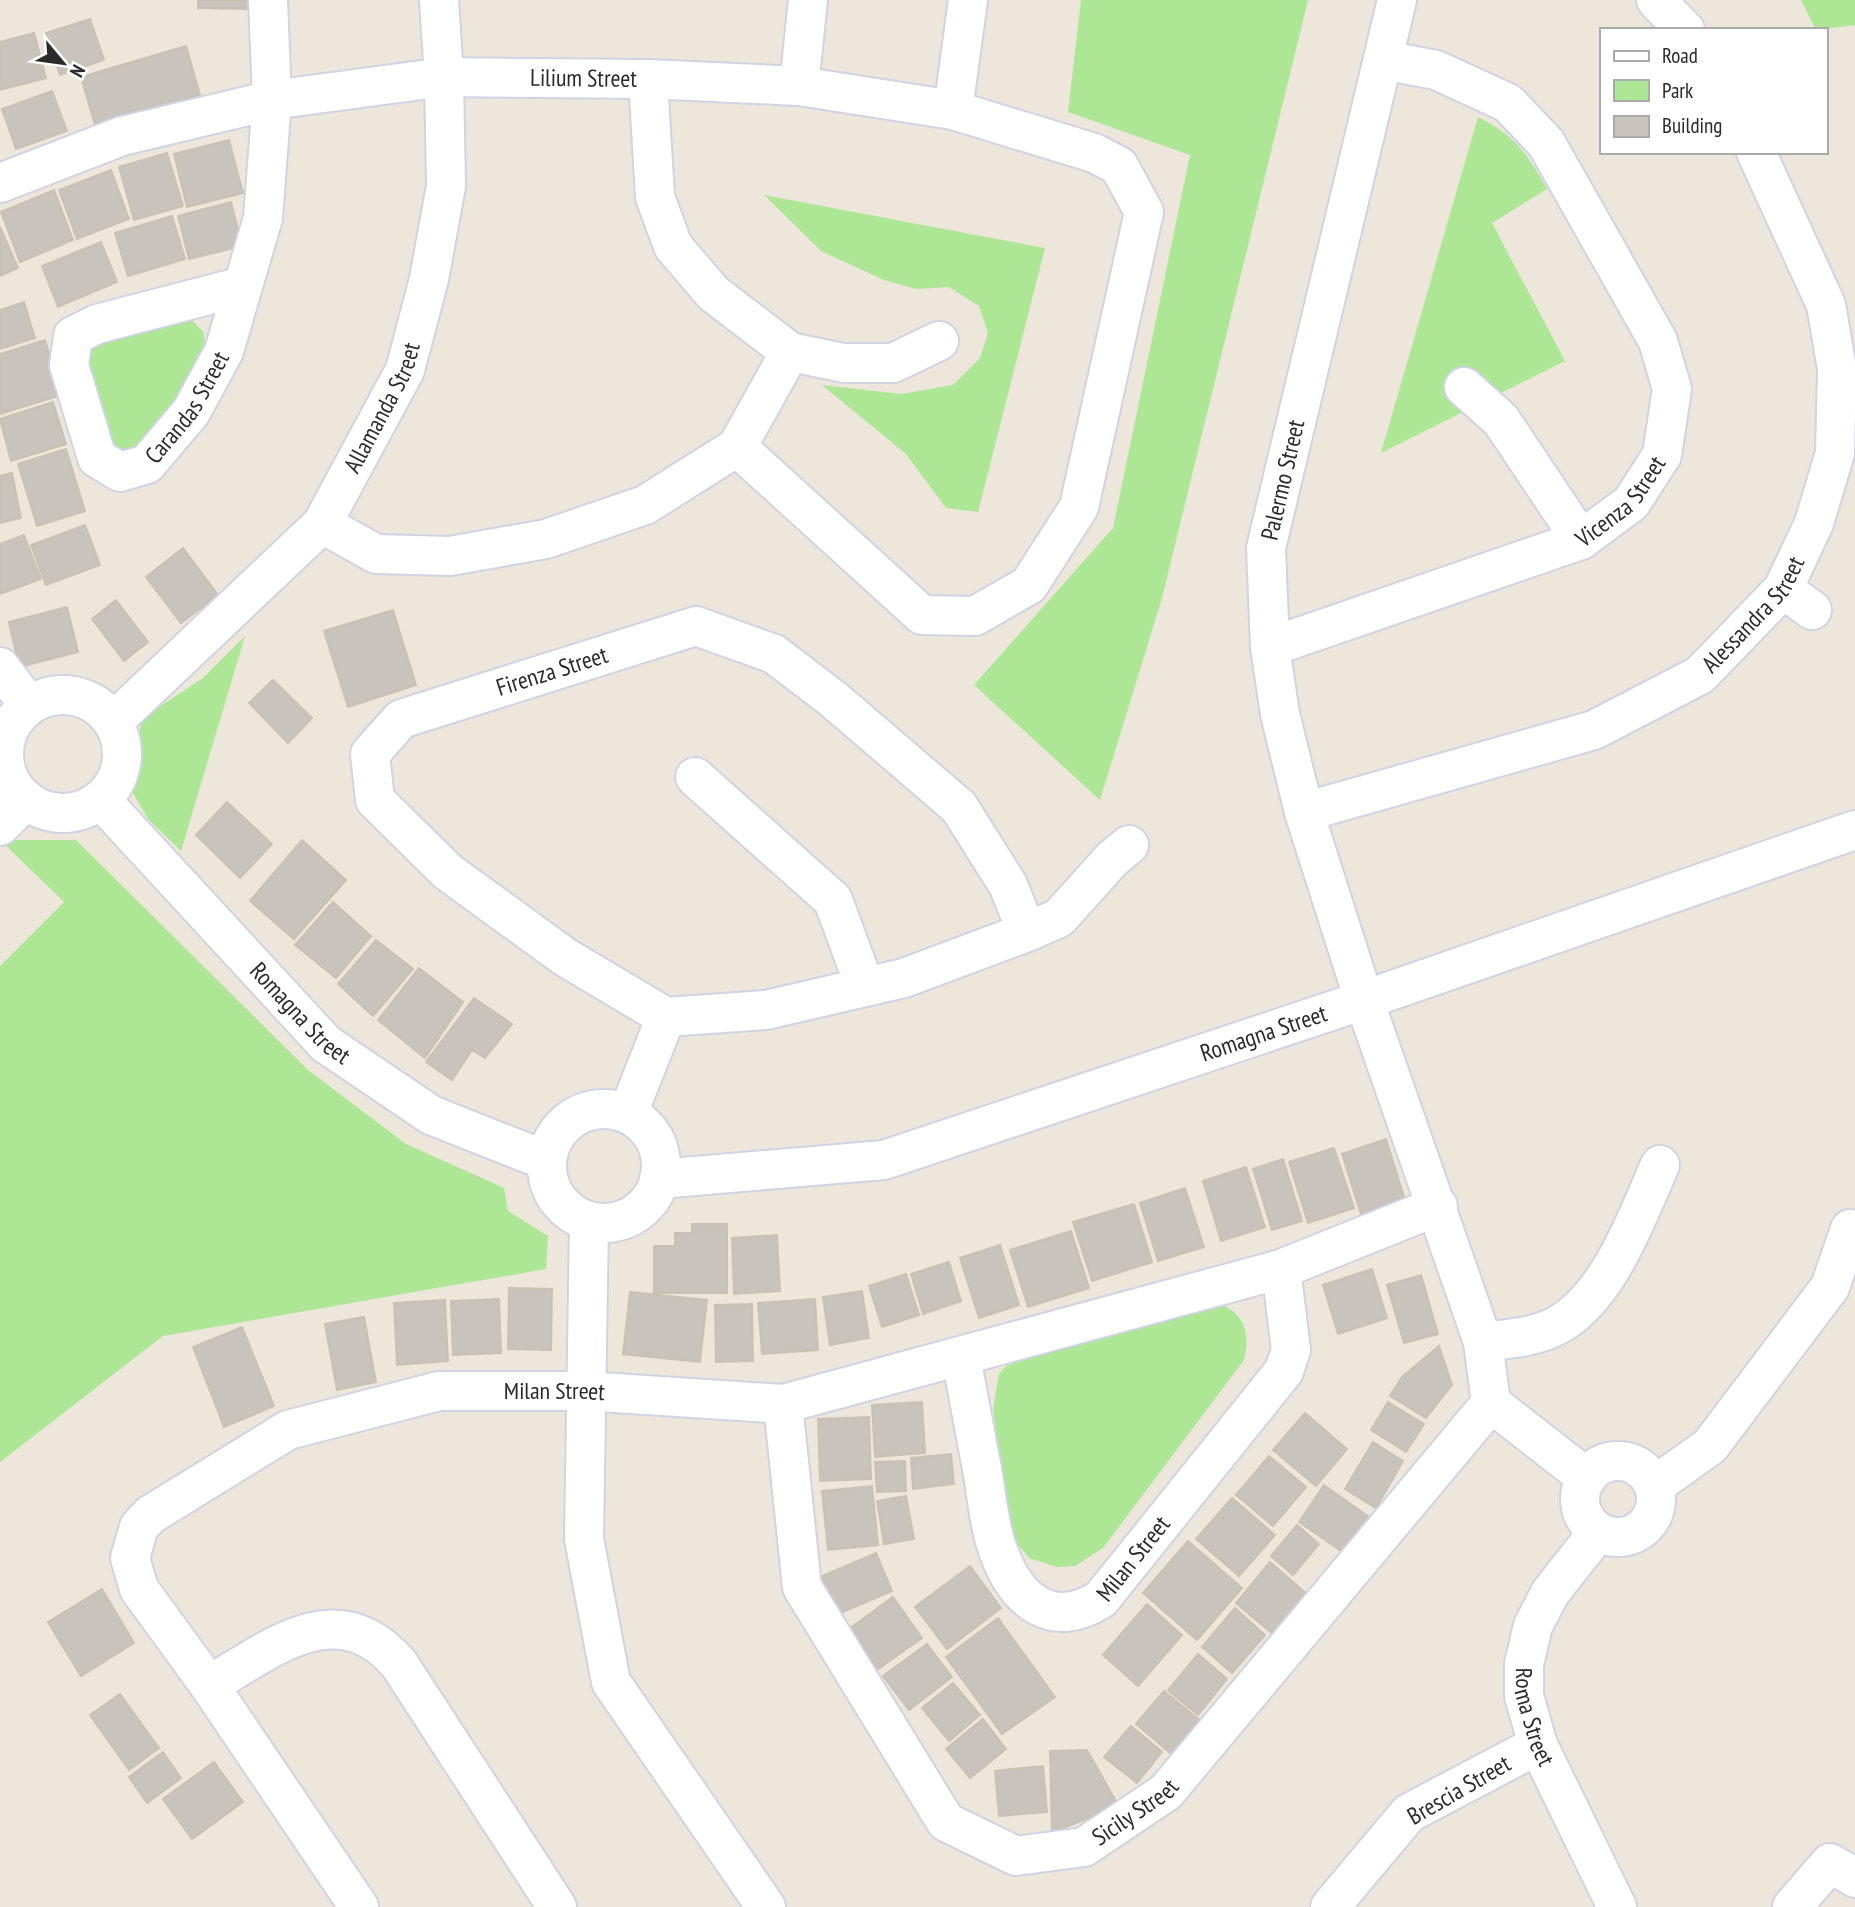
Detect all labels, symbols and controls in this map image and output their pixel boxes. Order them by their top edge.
north arrow [28,28,98,98]
legend [1600,28,1827,154]
text: Road [1662,42,1698,69]
text: N [65,61,91,82]
street label: Lilium Street [530,62,637,94]
text: Park [1662,77,1693,104]
text: Building [1662,112,1722,139]
street label: Allamanda Street [336,339,427,478]
street label: Carandas Street [138,345,236,470]
street label: Palermo Street [1254,416,1311,543]
street label: Vicenza Street [1568,450,1673,554]
street label: Alessandra Street [1695,551,1811,679]
street label: Firenza Street [492,639,612,703]
street label: Romagna Street [243,955,357,1071]
street label: Romagna Street [1196,997,1331,1068]
street label: Milan Street [504,1375,606,1407]
street label: Milan Street [1089,1509,1177,1608]
street label: Roma Street [1508,1668,1562,1771]
street label: Brescia Street [1402,1747,1516,1831]
street label: Sicily Street [1086,1772,1186,1852]

